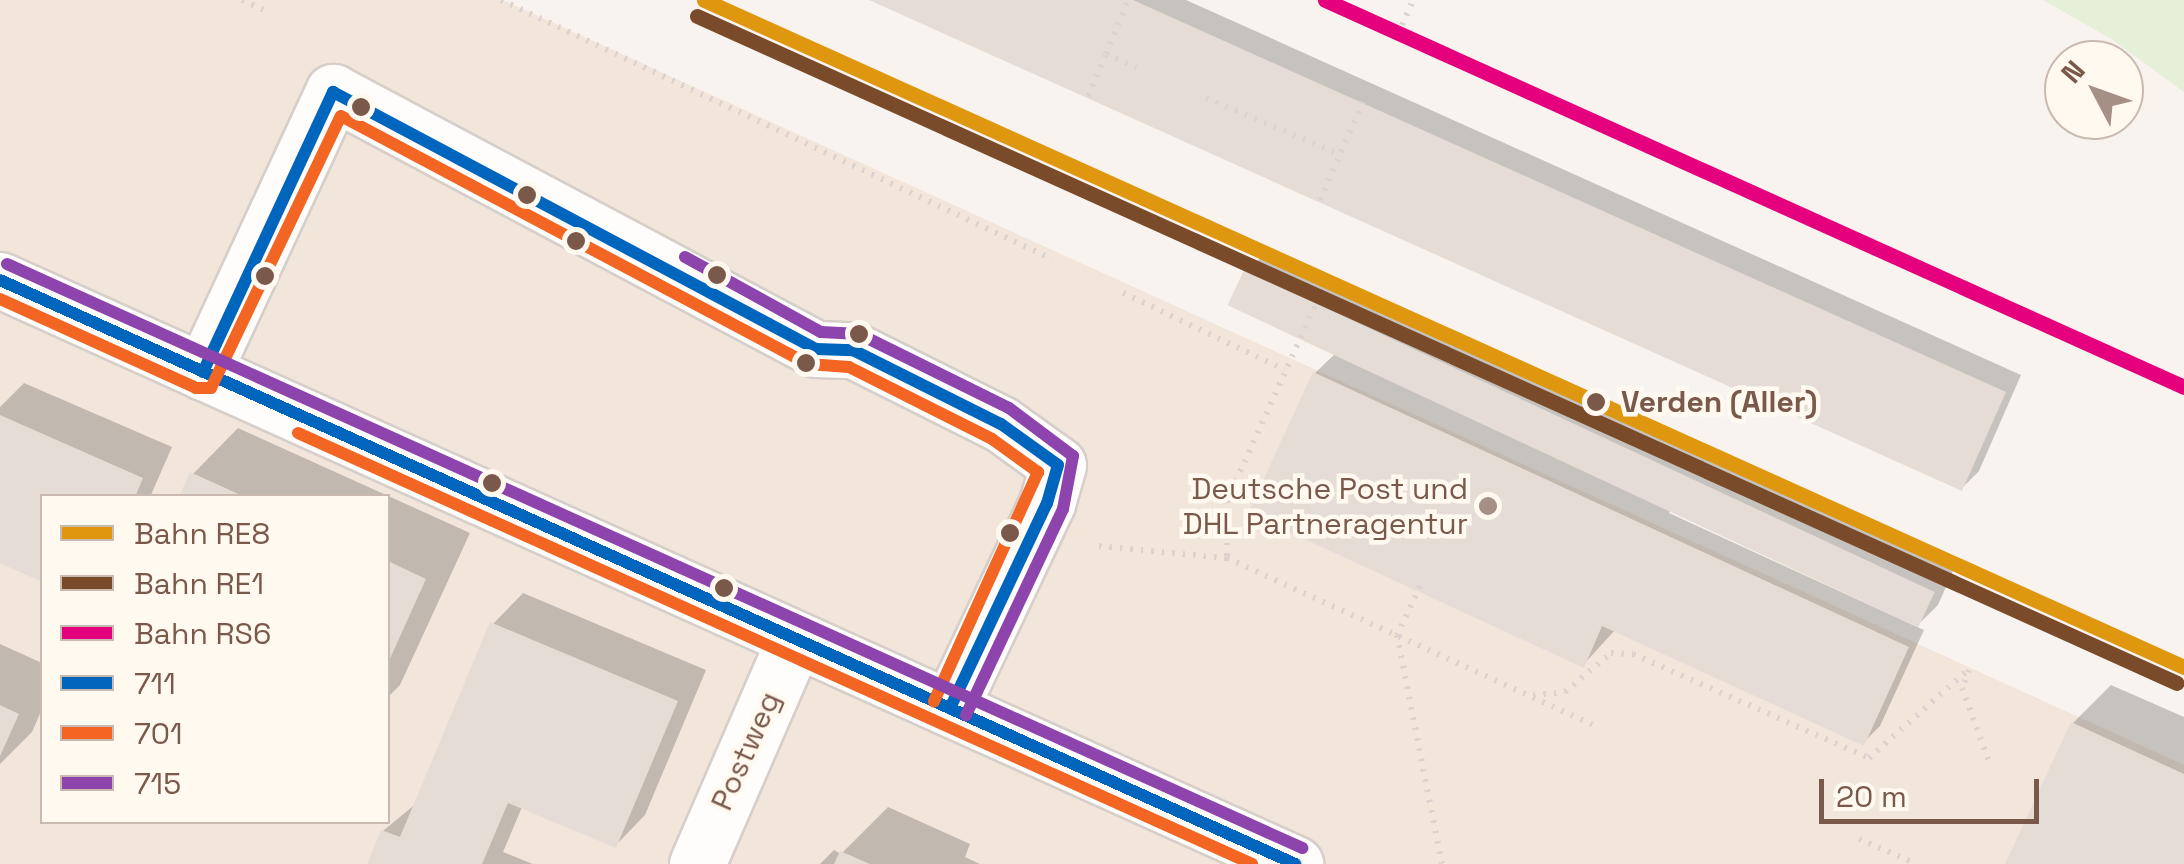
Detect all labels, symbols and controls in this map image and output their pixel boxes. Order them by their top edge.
north arrow [2044,40,2144,140]
text: N [2053,53,2093,91]
unlabelled marker [351,97,371,117]
unlabelled marker [517,185,537,205]
unlabelled marker [566,231,586,251]
unlabelled marker [707,265,727,285]
unlabelled marker [255,266,275,286]
unlabelled marker [849,324,869,344]
unlabelled marker [796,353,816,373]
place label: Verden (Aller) [1621,384,1817,420]
marker: Verden (Aller) [1580,386,1612,418]
place label: Deutsche Post und DHL Partneragentur [1182,471,1468,542]
unlabelled marker [482,473,502,493]
legend [40,494,390,824]
marker: Deutsche Post und DHL Partneragentur [1477,495,1499,517]
text: Bahn RE8 [134,514,270,553]
unlabelled marker [1000,523,1020,543]
text: Bahn RE1 [134,564,264,603]
unlabelled marker [714,578,734,598]
text: Bahn RS6 [134,614,271,653]
text: 711 [134,664,176,703]
street label: Postweg [704,686,788,816]
text: 701 [134,714,182,753]
scale bar [1824,759,2044,821]
text: 715 [134,764,181,803]
text: 20 m [1836,777,1907,816]

